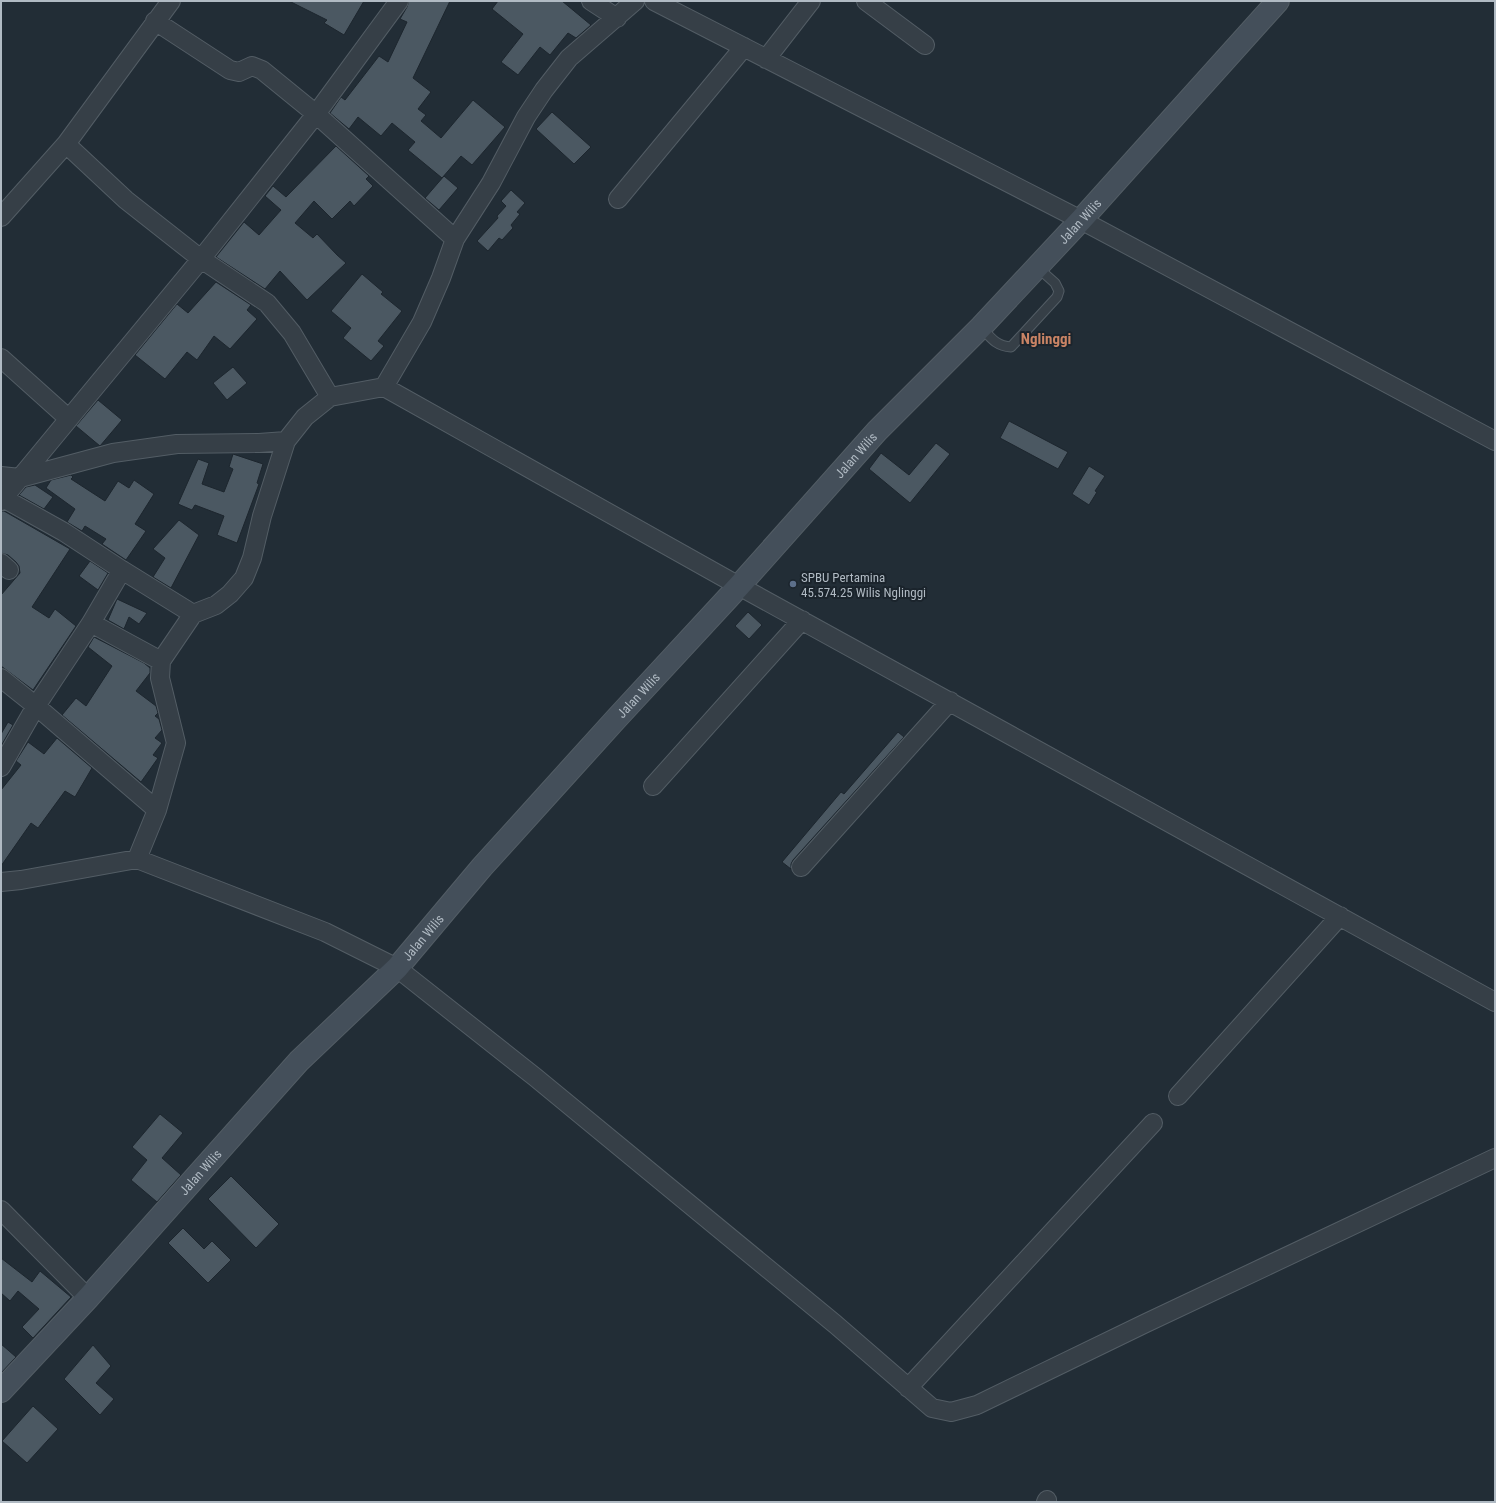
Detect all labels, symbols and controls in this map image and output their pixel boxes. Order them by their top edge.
street label: Jalan Wilis [1055,195,1104,247]
district label: Nglinggi [1021,330,1071,348]
street label: Jalan Wilis [831,429,880,481]
place label: SPBU Pertamina 45.574.25 Wilis Nglinggi [801,570,926,600]
marker: SPBU Pertamina 45.574.25 Wilis Nglinggi [788,579,798,589]
street label: Jalan Wilis [614,669,663,721]
street label: Jalan Wilis [399,911,447,963]
street label: Jalan Wilis [176,1146,224,1198]

